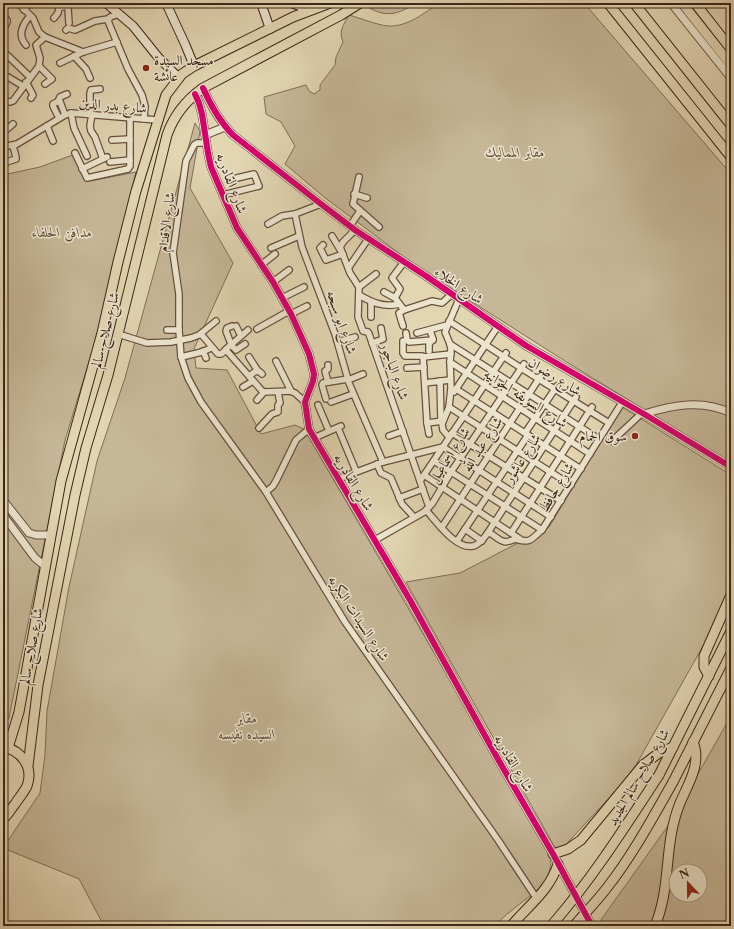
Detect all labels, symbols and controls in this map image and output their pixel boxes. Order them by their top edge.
place label: مسجد السيدة عائشة [154,51,214,85]
marker: مسجد السيدة عائشة [141,63,151,73]
street label: شارع بدر الدين [78,93,148,120]
park label: مقابر المماليك [485,143,545,161]
street label: شارع القادريه [209,150,252,217]
street label: شارع الاقدام [153,191,183,253]
park label: مدافن الحلفاء [32,223,92,242]
street label: شارع الخلاء [430,262,487,310]
street label: شارع ابو سبحه [320,288,361,357]
street label: شارع صلاح سالم [87,290,127,371]
street label: شارع الباجور [373,338,413,403]
street label: شارع رضوان [524,353,585,402]
street label: شارع السويقه الجوانيه [479,364,571,434]
street label: شارع عبد الله [456,412,509,476]
street label: شارع اسماعيل [424,424,476,488]
place label: سوق الحمام [579,427,627,449]
street label: شارع عاشور [498,430,547,489]
marker: سوق الحمام [630,431,640,441]
street label: شارع القادريه [327,450,378,515]
street label: شارع حافظ [534,459,580,516]
street label: شارع السيدات البكريه [322,572,394,666]
street label: شارع صلاح سالم [15,606,51,687]
park label: مقابر السيده نفيسه [218,709,276,743]
street label: شارع صلاح سالم الجديد [603,725,677,831]
street label: شارع القادريه [488,731,538,797]
north arrow [668,863,708,903]
text: N [677,865,692,882]

